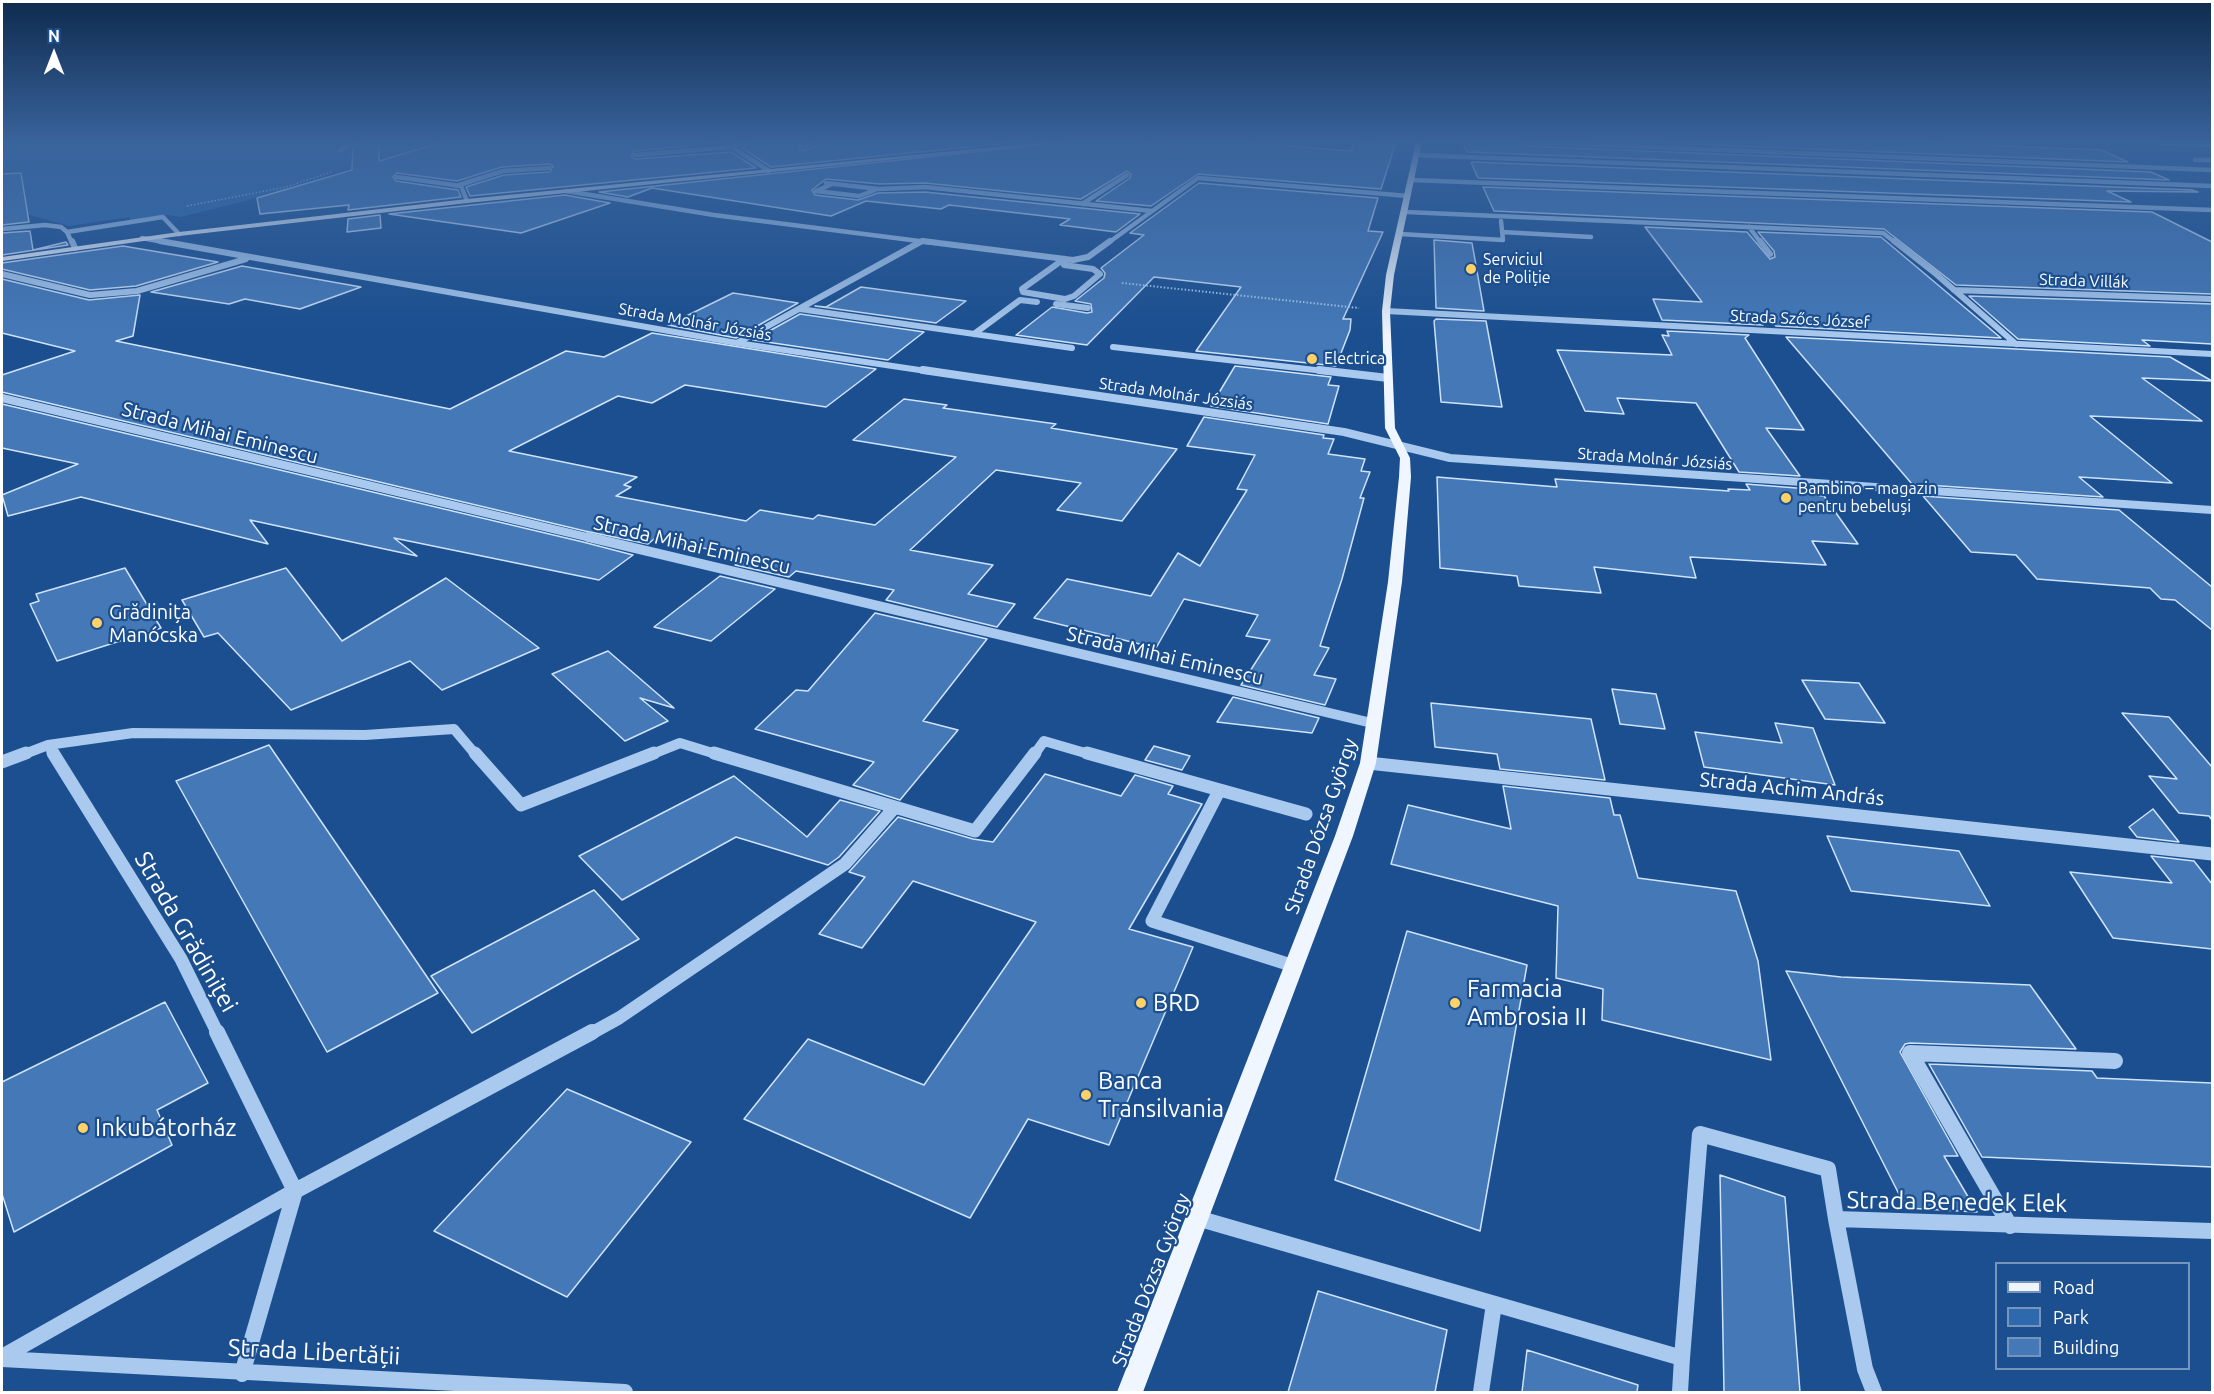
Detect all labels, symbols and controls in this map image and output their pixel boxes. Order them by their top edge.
north arrow [24,24,84,84]
text: N [48,27,60,45]
place label: Serviciul de Poliție [1483,250,1551,288]
marker: Serviciul de Poliție [1464,262,1478,276]
street label: Strada Villák [2039,270,2129,292]
street label: Strada Molnár Józsiás [617,299,773,345]
street label: Strada Szőcs József [1730,306,1870,332]
place label: Electrica [1324,349,1385,369]
marker: Electrica [1305,352,1319,366]
street label: Strada Molnár Józsiás [1098,374,1254,414]
street label: Strada Mihai Eminescu [119,397,321,469]
street label: Strada Molnár Józsiás [1577,444,1733,474]
place label: Bambino – magazin pentru bebeluși [1798,479,1937,517]
marker: Bambino – magazin pentru bebeluși [1779,491,1793,505]
street label: Strada Mihai Eminescu [591,511,793,579]
place label: Grădinița Manócska [109,600,198,647]
marker: Grădinița Manócska [90,616,104,630]
street label: Strada Mihai Eminescu [1064,622,1266,690]
street label: Strada Dózsa György [1280,735,1362,917]
street label: Strada Achim András [1698,767,1886,811]
street label: Strada Grădiniței [128,847,244,1017]
place label: Farmacia Ambrosia II [1467,975,1587,1031]
place label: BRD [1153,989,1200,1017]
marker: BRD [1134,996,1148,1010]
marker: Farmacia Ambrosia II [1448,996,1462,1010]
place label: Banca Transilvania [1098,1067,1224,1123]
marker: Banca Transilvania [1079,1088,1093,1102]
place label: Inkubátorház [95,1114,237,1142]
marker: Inkubátorház [76,1121,90,1135]
street label: Strada Benedek Elek [1846,1186,2068,1218]
street label: Strada Dózsa György [1107,1190,1195,1370]
legend [1995,1262,2190,1370]
text: Road [2053,1277,2095,1297]
text: Park [2053,1307,2089,1327]
street label: Strada Libertății [227,1333,401,1371]
text: Building [2053,1337,2119,1357]

